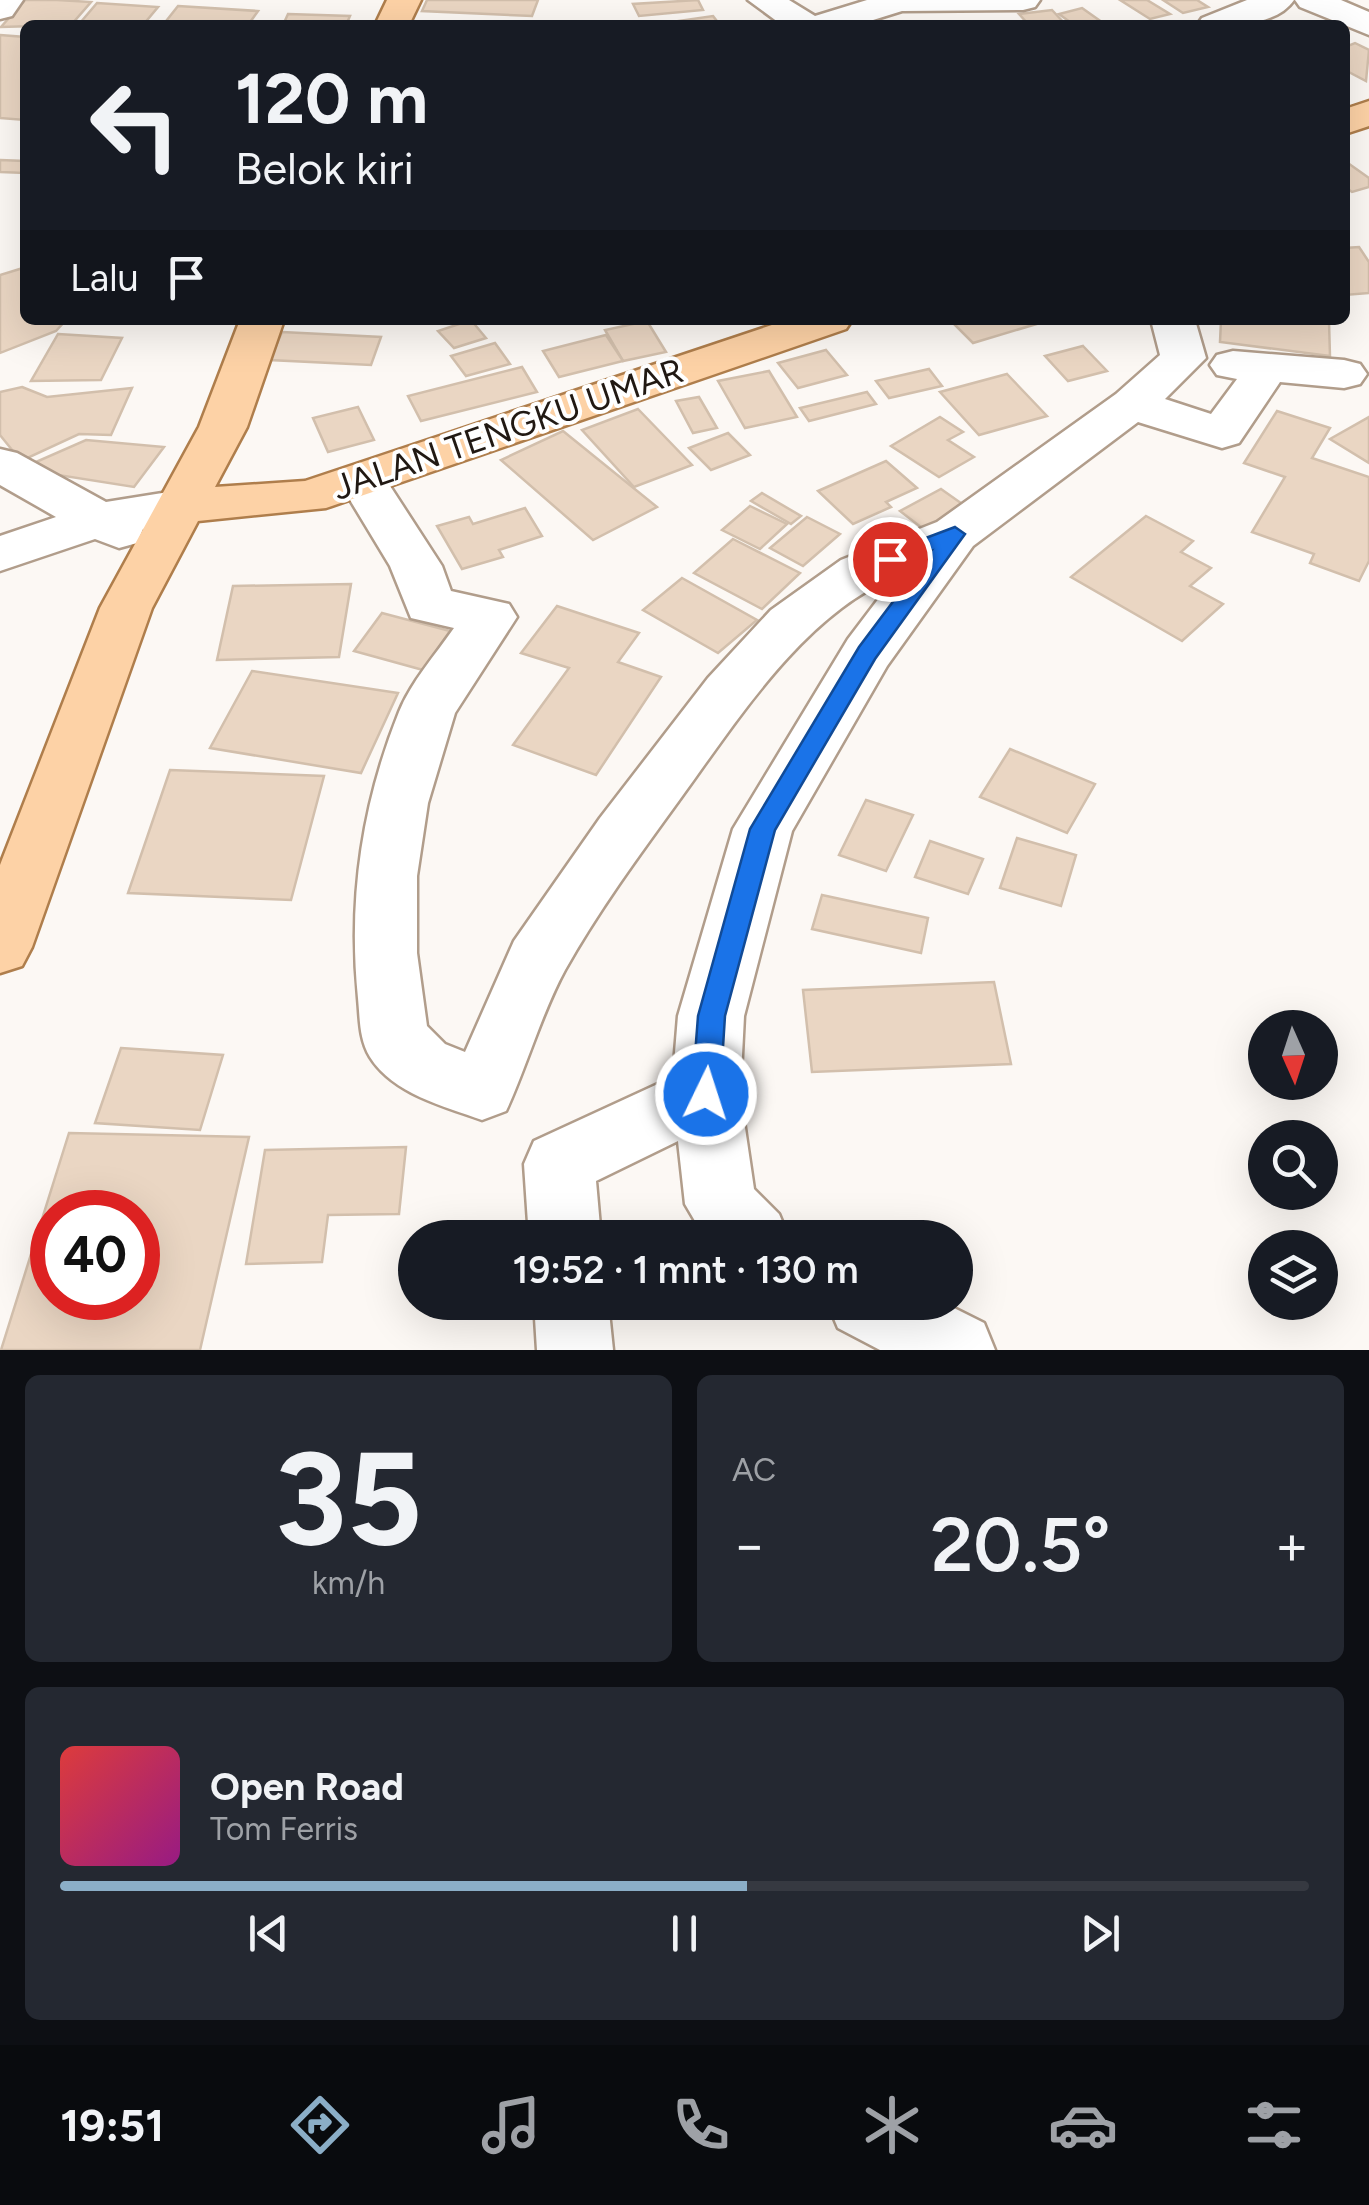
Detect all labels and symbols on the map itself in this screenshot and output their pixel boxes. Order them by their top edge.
street label: JALAN TENGKU UMAR [327,349,689,509]
pin [848,517,933,602]
north arrow [1248,1010,1338,1100]
position arrow [654,1042,758,1146]
speed limit sign: 40 [30,1190,160,1320]

